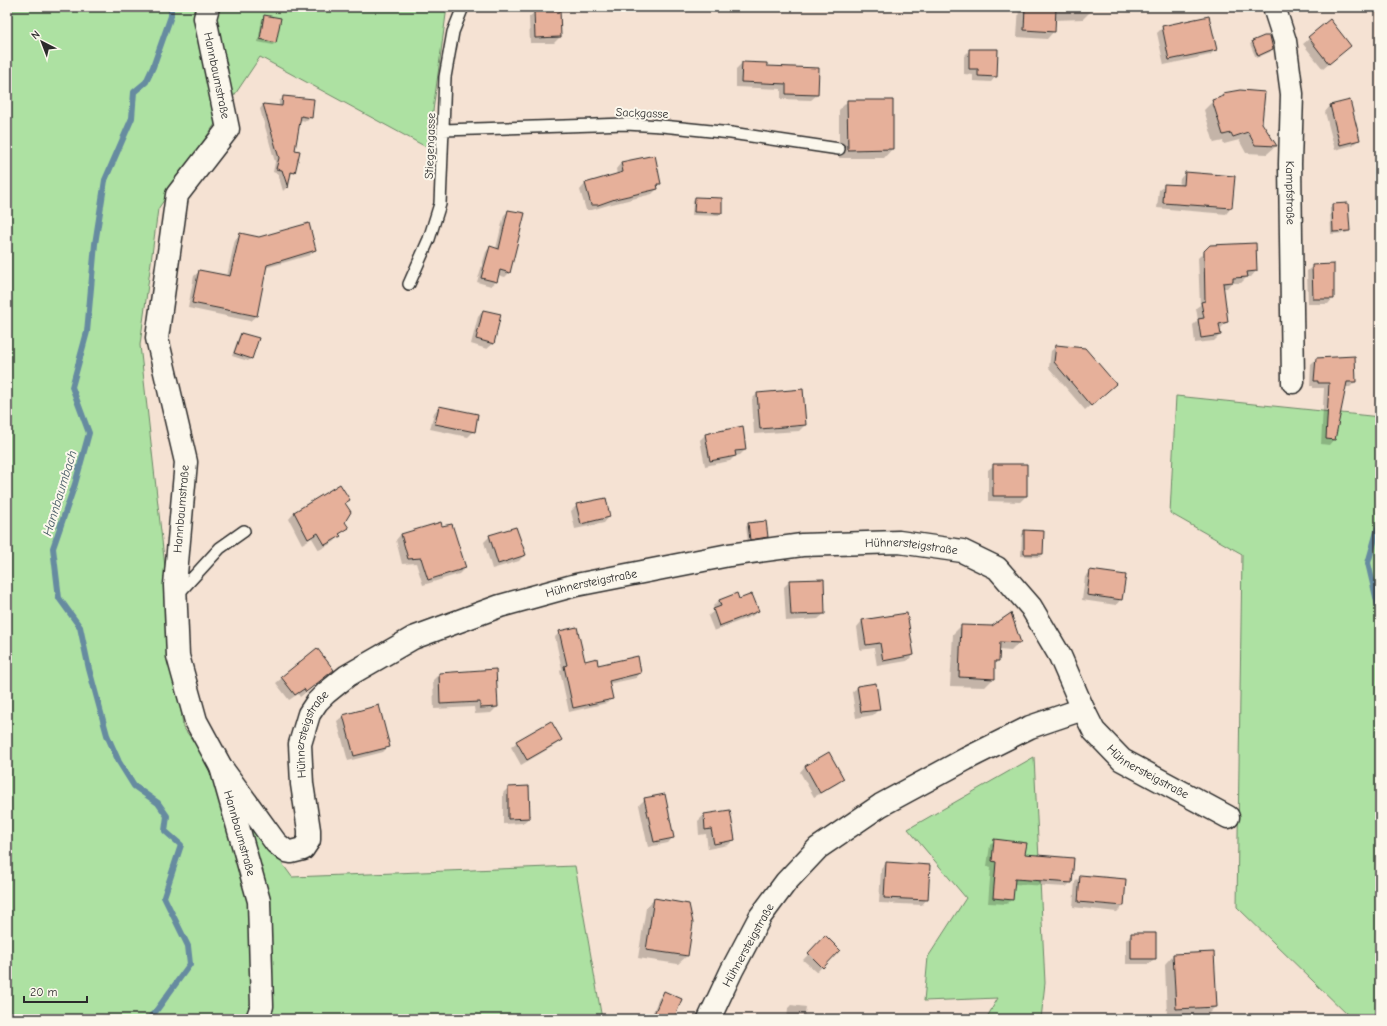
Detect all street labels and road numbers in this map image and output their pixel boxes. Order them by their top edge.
street label: Hannbaumstraße [201,31,233,120]
street label: Sackgasse [615,105,669,121]
street label: Stiegengasse [422,113,438,179]
street label: Kampfstraße [1283,161,1298,225]
street label: Hannbaumstraße [170,464,192,554]
street label: Hühnersteigstraße [865,535,959,557]
street label: Hühnersteigstraße [544,566,638,600]
street label: Hühnersteigstraße [293,688,331,779]
street label: Hühnersteigstraße [1104,742,1191,802]
street label: Hannbaumstraße [221,789,259,878]
street label: Hühnersteigstraße [719,901,777,989]

